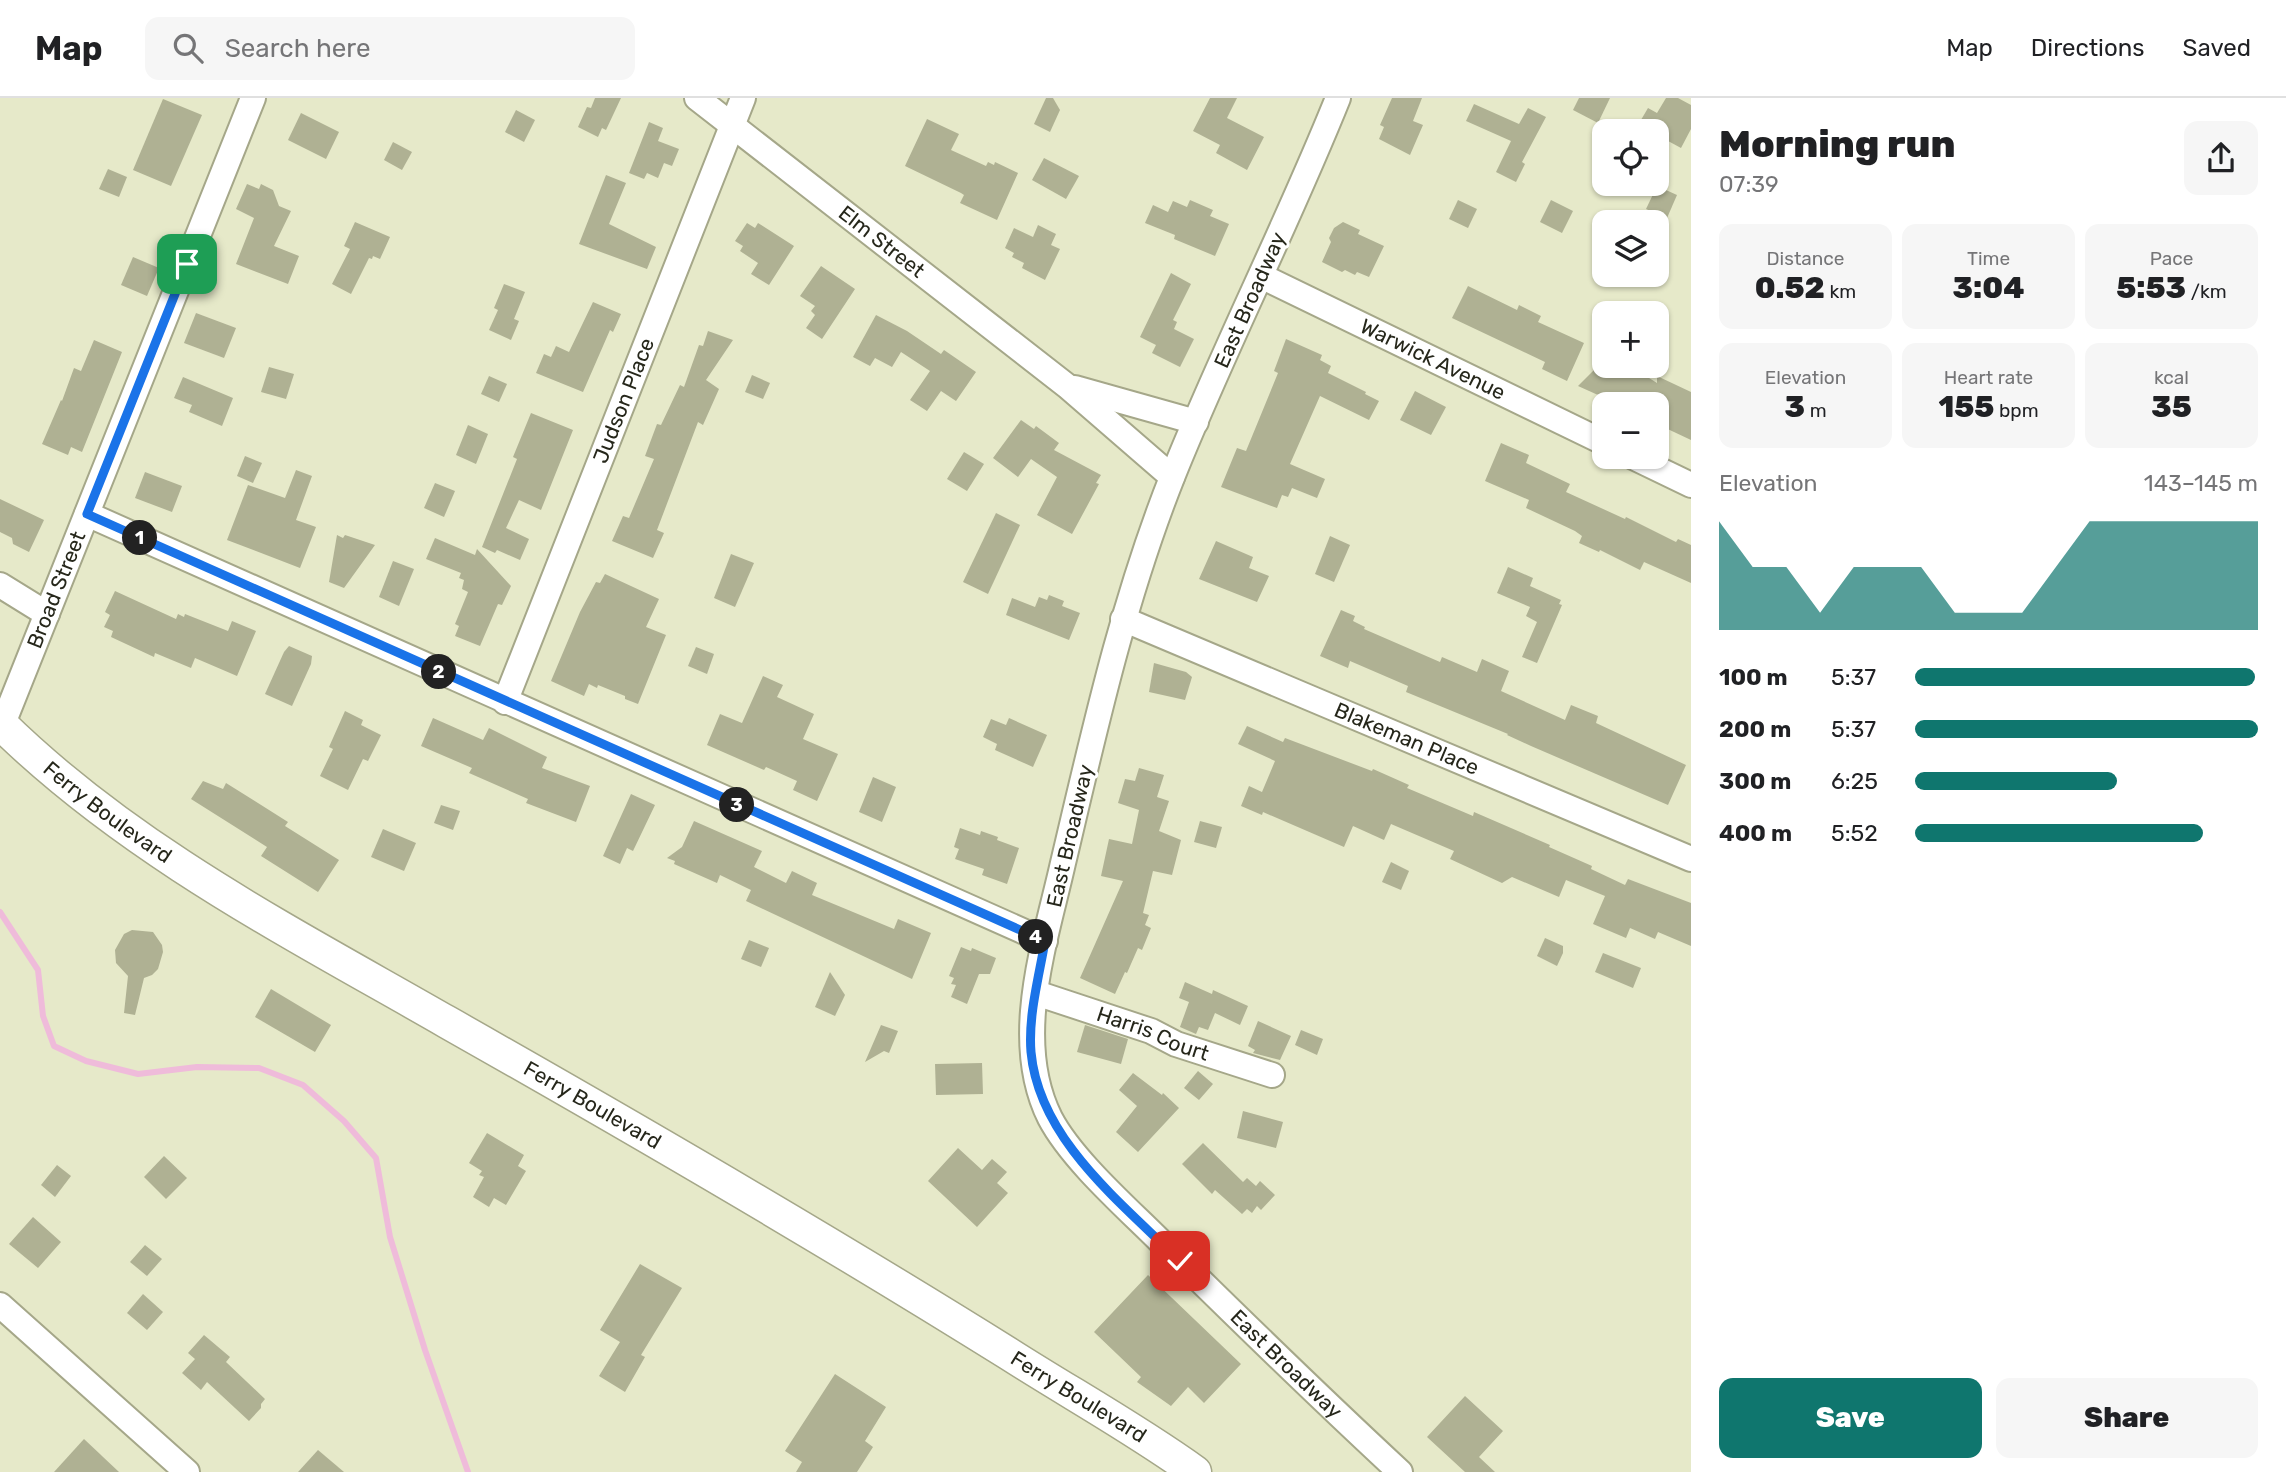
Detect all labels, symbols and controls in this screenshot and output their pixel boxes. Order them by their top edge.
search box [145,17,635,80]
text: Map [35,29,103,68]
icon: search [169,29,207,67]
text: Search here [225,33,370,64]
text: Map [1946,34,1993,62]
text: Directions [2031,34,2144,62]
text: Saved [2182,34,2251,62]
map controls [1592,119,1669,469]
button: locate [1592,119,1669,196]
text: Morning run [1719,121,1956,167]
button: share [2184,121,2258,195]
text: 07:39 [1719,170,1779,198]
street label: Elm Street [834,200,930,283]
button: layers [1592,210,1669,287]
street label: East Broadway [1208,228,1291,371]
pin [157,234,217,294]
icon: arrive [168,245,206,283]
text: Distance [1767,247,1844,270]
text: Time [1967,247,2010,270]
text: Pace [2150,247,2193,270]
text: 0.52 [1755,270,1825,306]
text: 3:04 [1953,270,2024,306]
text: 5:53 [2116,270,2186,306]
text: km [1825,280,1856,303]
text: /km [2186,280,2227,303]
button: + [1592,301,1669,378]
street label: Warwick Avenue [1356,313,1510,405]
street label: Judson Place [587,334,659,467]
text: Elevation [1765,366,1846,389]
text: Heart rate [1944,366,2033,389]
text: kcal [2154,366,2189,389]
text: 3 [1784,389,1805,425]
text: 155 [1938,389,1994,425]
text: 35 [2151,389,2192,425]
button: − [1592,392,1669,469]
text: m [1805,399,1827,422]
text: bpm [1994,399,2039,422]
text: Elevation [1719,469,1818,497]
text: 143–145 m [2144,469,2258,497]
pin: 1 [122,520,158,556]
text: 1 [135,526,144,549]
street label: Broad Street [21,528,91,652]
pin: 2 [422,654,457,690]
text: 2 [432,660,445,683]
text: 100 m [1719,663,1788,691]
text: 5:37 [1831,663,1876,691]
street label: Blakeman Place [1331,697,1483,780]
text: 200 m [1719,715,1791,743]
text: 5:37 [1831,715,1876,743]
street label: Ferry Boulevard [38,756,177,868]
street label: East Broadway [1041,762,1098,910]
text: 300 m [1719,767,1791,795]
text: 6:25 [1831,767,1878,795]
pin: 3 [720,788,754,822]
text: 3 [730,793,743,816]
text: 400 m [1719,819,1792,847]
text: 5:52 [1831,819,1878,847]
pin: 4 [1018,920,1054,954]
text: 4 [1029,925,1042,948]
street label: Harris Court [1094,1001,1212,1066]
street label: Ferry Boulevard [520,1055,666,1154]
pin [1150,1231,1210,1291]
icon: check [1161,1242,1199,1280]
street label: East Broadway [1225,1304,1348,1424]
street label: Ferry Boulevard [1006,1345,1151,1448]
button: Save [1719,1378,1982,1458]
button: Share [1996,1378,2258,1458]

